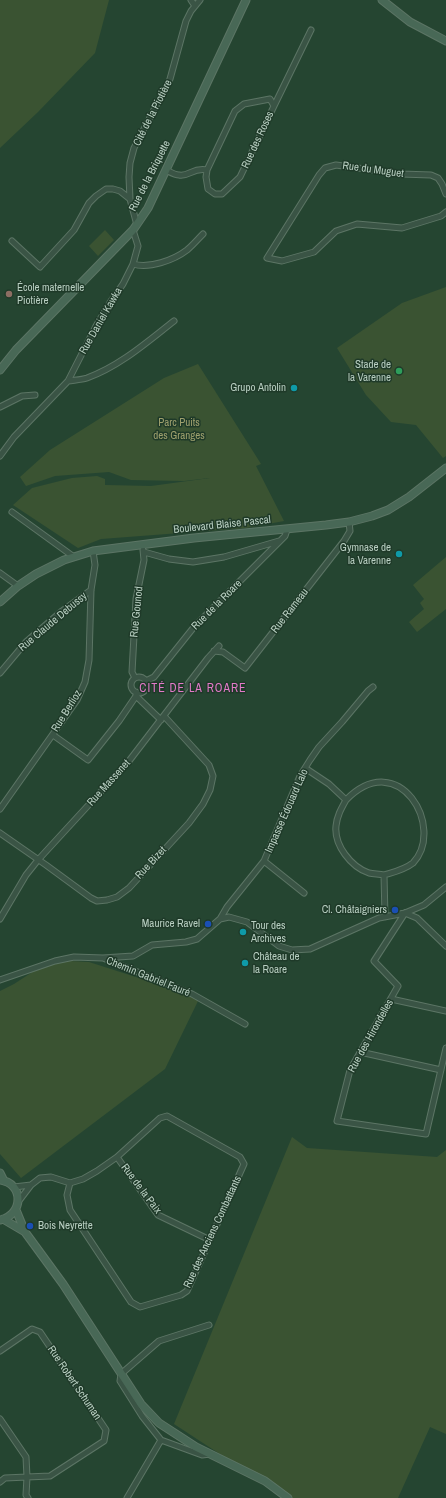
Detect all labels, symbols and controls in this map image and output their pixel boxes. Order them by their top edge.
street label: Cité de la Piotière [131,78,175,148]
street label: Rue des Roses [239,109,277,171]
street label: Rue de la Briquette [126,138,174,214]
street label: Rue du Muguet [342,159,404,181]
place label: École maternelle Piotière [17,281,84,307]
street label: Rue Daniel Kawka [77,285,125,357]
marker: École maternelle Piotière [4,289,14,299]
place label: Stade de la Varenne [348,358,391,384]
marker: Stade de la Varenne [394,366,404,376]
place label: Grupo Antolin [230,381,286,395]
marker: Grupo Antolin [289,383,299,393]
park label: Parc Puits des Granges [153,416,205,442]
street label: Boulevard Blaise Pascal [173,513,271,537]
place label: Gymnase de la Varenne [340,541,391,567]
marker: Gymnase de la Varenne [394,549,404,559]
street label: Rue de la Roare [189,577,245,633]
street label: Rue Gounod [128,586,146,638]
street label: Rue Rameau [268,586,312,636]
street label: Rue Claude Debussy [16,590,90,654]
district label: CITÉ DE LA ROARE [139,682,247,696]
street label: Rue Berlioz [49,688,85,734]
street label: Rue Massenet [85,757,133,809]
street label: Impasse Édouard Lalo [263,767,311,855]
street label: Rue Bizet [133,844,169,882]
place label: Cl. Châtaigniers [322,903,387,917]
marker: Cl. Châtaigniers [390,905,400,915]
place label: Maurice Ravel [142,917,200,931]
marker: Maurice Ravel [203,919,213,929]
place label: Tour des Archives [251,919,286,945]
marker: Tour des Archives [238,927,248,937]
place label: Château de la Roare [253,950,300,976]
street label: Chemin Gabriel Fauré [104,954,192,1000]
marker: Château de la Roare [240,958,250,968]
street label: Rue des Hirondelles [345,997,397,1075]
street label: Rue de la Paix [118,1161,164,1217]
street label: Rue des Anciens Combattants [181,1174,245,1290]
place label: Bois Neyrette [38,1219,93,1233]
marker: Bois Neyrette [25,1221,35,1231]
street label: Rue Robert Schuman [44,1343,104,1423]

